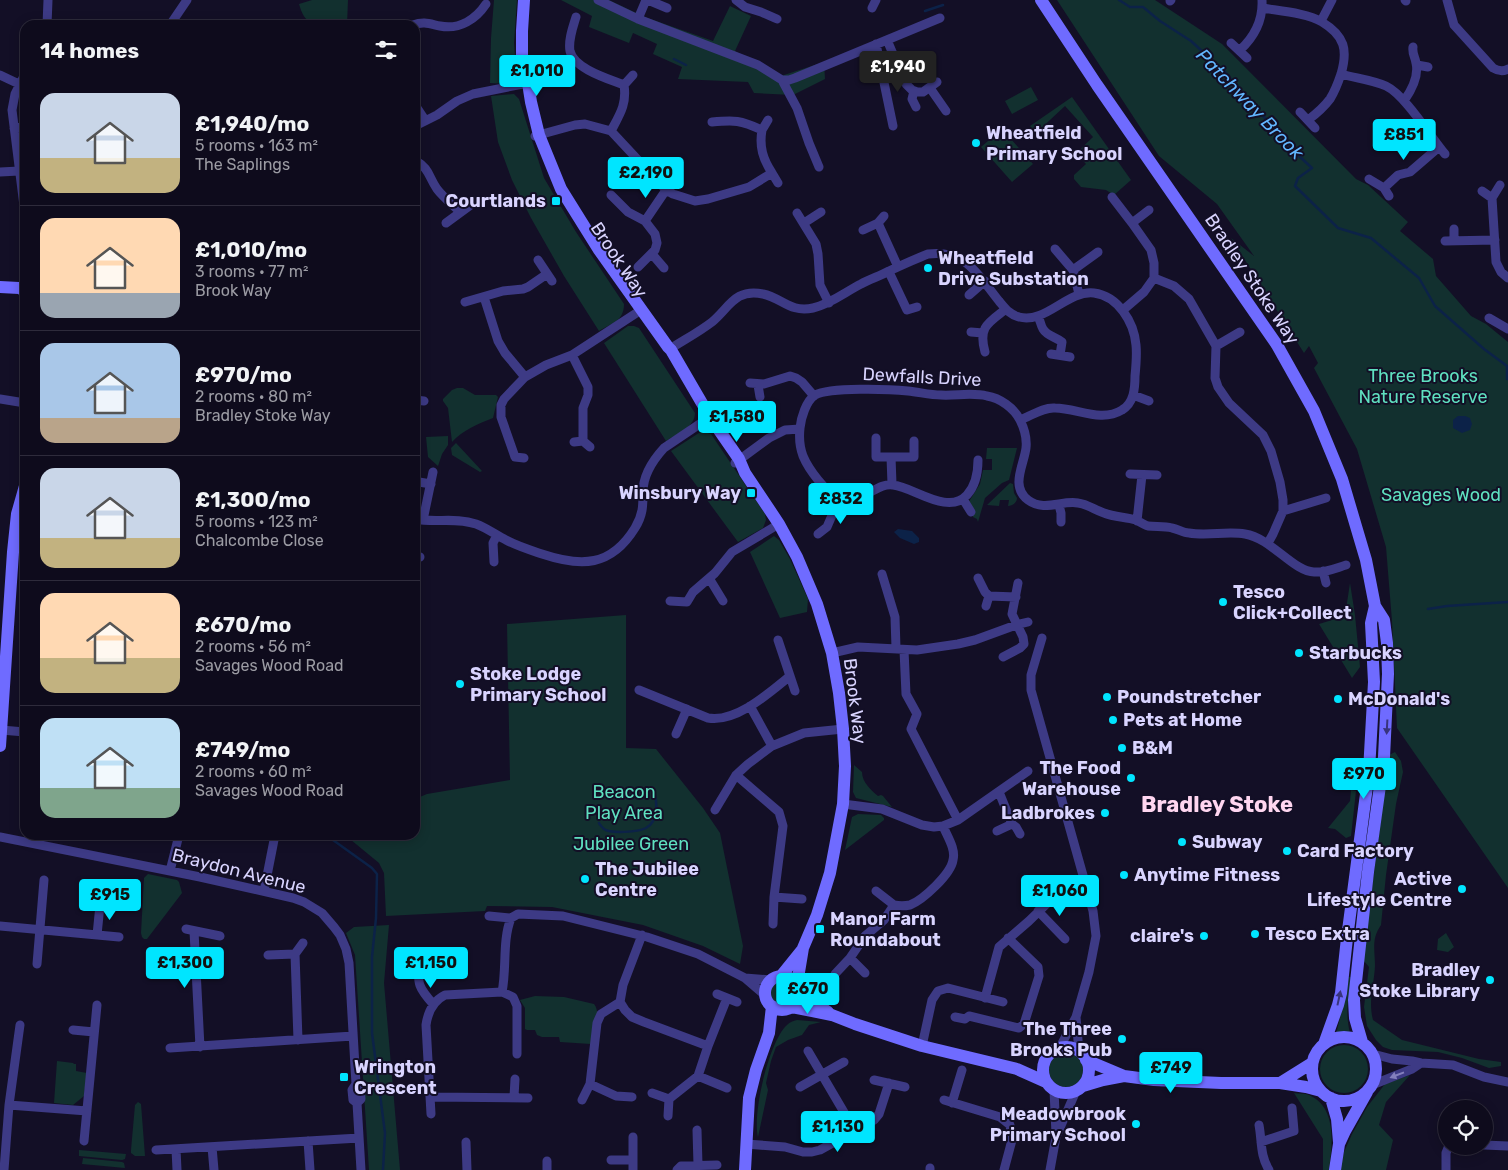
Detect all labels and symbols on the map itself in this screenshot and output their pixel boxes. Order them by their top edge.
water label: Patchway Brook [1191,44,1309,164]
pin: £1,940 [857,51,939,93]
pin: £1,010 [496,54,578,97]
pin: £851 [1374,119,1434,161]
place label: Wheatfield Primary School [986,122,1122,165]
marker: Wheatfield Primary School [970,137,982,149]
pin: £2,190 [605,156,687,199]
place label: Courtlands [446,190,546,212]
marker: Courtlands [550,195,562,207]
street label: Bradley Stoke Way [1200,210,1304,348]
street label: Brook Way [586,218,652,302]
place label: Wheatfield Drive Substation [938,247,1089,290]
marker: Wheatfield Drive Substation [922,262,934,274]
street label: Dewfalls Drive [862,363,982,391]
park label: Three Brooks Nature Reserve [1359,365,1487,408]
pin: £1,580 [696,400,778,443]
place label: Winsbury Way [619,482,741,504]
pin: £832 [811,482,871,525]
park label: Savages Wood [1381,484,1501,506]
marker: Winsbury Way [745,487,757,499]
place label: Tesco Click+Collect [1233,581,1352,624]
marker: Tesco Click+Collect [1217,596,1229,608]
place label: Starbucks [1309,642,1402,664]
marker: Starbucks [1293,647,1305,659]
street label: Brook Way [839,657,871,745]
place label: Stoke Lodge Primary School [470,663,606,706]
marker: Stoke Lodge Primary School [454,678,466,690]
place label: Poundstretcher [1117,686,1261,708]
place label: McDonald's [1348,688,1450,710]
marker: Poundstretcher [1101,691,1113,703]
marker: McDonald's [1332,693,1344,705]
place label: Pets at Home [1123,709,1243,731]
marker: Pets at Home [1107,714,1119,726]
one-way arrow [1382,719,1390,735]
place label: B&M [1132,737,1173,759]
marker: B&M [1116,742,1128,754]
place label: The Food Warehouse [1022,757,1121,800]
pin: £970 [1334,758,1394,800]
marker: The Food Warehouse [1125,772,1137,784]
park label: Beacon Play Area [585,781,663,824]
district label: Bradley Stoke [1141,791,1293,818]
place label: Ladbrokes [1001,802,1095,824]
marker: Ladbrokes [1099,807,1111,819]
place label: Subway [1192,831,1263,853]
park label: Jubilee Green [573,833,689,855]
marker: Subway [1176,836,1188,848]
place label: Card Factory [1297,840,1414,862]
street label: Braydon Avenue [170,844,308,898]
marker: Card Factory [1281,845,1293,857]
place label: The Jubilee Centre [595,858,699,901]
place label: Anytime Fitness [1134,864,1280,886]
place label: Active Lifestyle Centre [1307,868,1452,911]
marker: Anytime Fitness [1118,869,1130,881]
marker: The Jubilee Centre [579,873,591,885]
pin: £1,060 [1019,874,1101,917]
pin: £915 [80,878,140,921]
marker: Active Lifestyle Centre [1456,883,1468,895]
place label: Manor Farm Roundabout [830,908,941,951]
marker: Manor Farm Roundabout [814,923,826,935]
place label: Tesco Extra [1265,923,1370,945]
place label: claire's [1130,925,1194,947]
marker: Tesco Extra [1249,928,1261,940]
marker: claire's [1198,930,1210,942]
pin: £1,300 [144,946,226,989]
pin: £1,150 [390,946,472,989]
place label: Bradley Stoke Library [1359,959,1480,1002]
pin: £670 [778,972,838,1015]
marker: Bradley Stoke Library [1484,974,1496,986]
one-way arrow [1335,991,1343,1006]
place label: The Three Brooks Pub [1010,1018,1112,1061]
marker: The Three Brooks Pub [1116,1033,1128,1045]
pin: £749 [1141,1052,1201,1094]
place label: Wrington Crescent [354,1056,437,1099]
marker: Wrington Crescent [338,1071,350,1083]
one-way arrow [1390,1071,1404,1079]
place label: Meadowbrook Primary School [990,1103,1126,1146]
pin: £1,130 [797,1110,879,1153]
marker: Meadowbrook Primary School [1130,1118,1142,1130]

